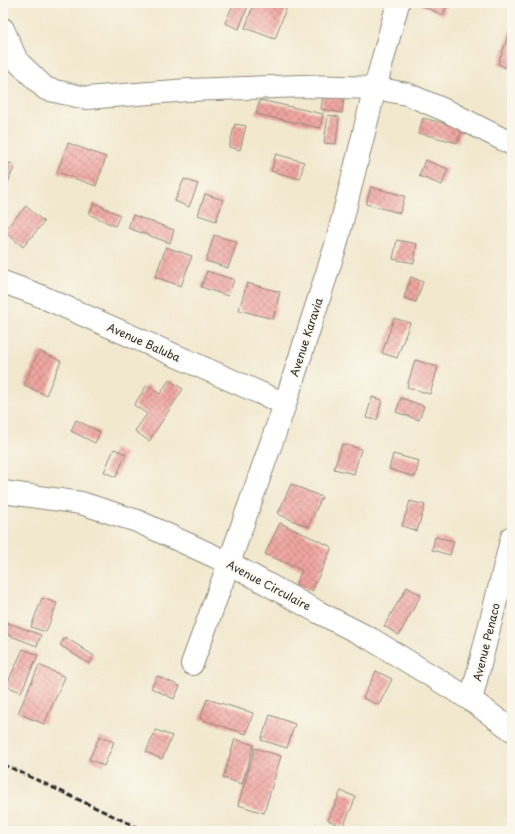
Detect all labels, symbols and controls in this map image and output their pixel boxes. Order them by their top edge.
street label: Avenue Karavia [285,295,327,379]
street label: Avenue Baluba [105,318,183,366]
street label: Avenue Circulaire [224,556,314,614]
street label: Avenue Penaco [468,601,504,683]

